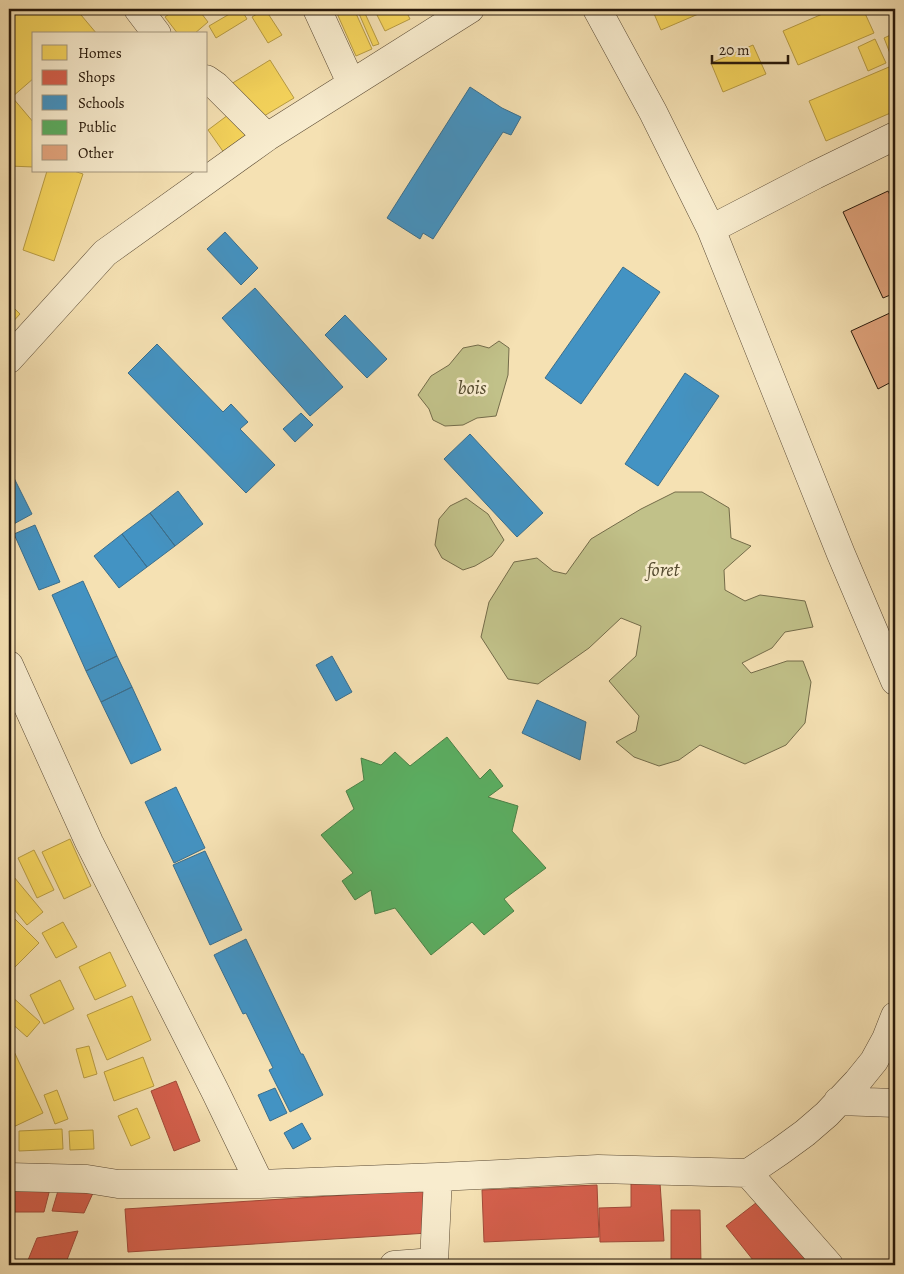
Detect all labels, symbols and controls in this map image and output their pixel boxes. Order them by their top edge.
legend [32,32,208,172]
scale bar [712,32,788,64]
text: 20 m [719,40,750,60]
text: Homes [78,43,122,63]
text: Shops [78,67,115,87]
text: Schools [78,93,125,113]
text: Public [78,117,116,137]
text: Other [78,143,114,163]
park label: bois [457,374,487,401]
park label: foret [644,556,681,583]

